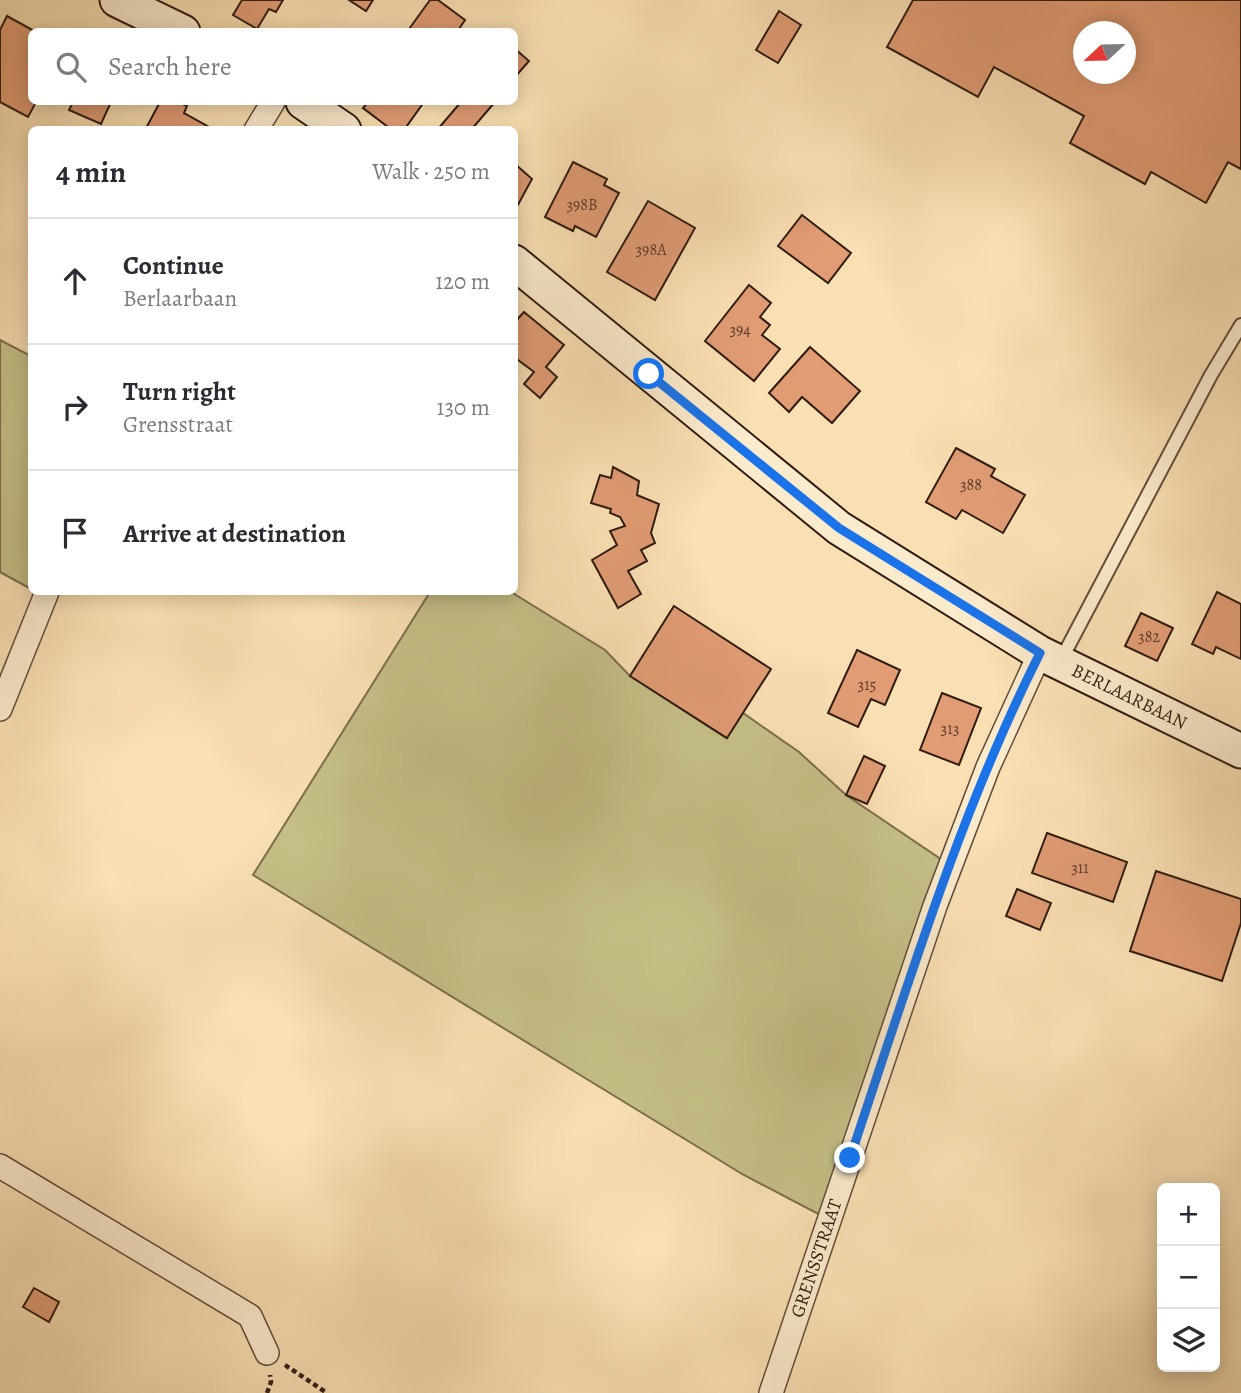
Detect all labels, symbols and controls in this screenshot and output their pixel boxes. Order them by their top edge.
north arrow [1073,21,1136,84]
search box [28,28,518,105]
icon: search [52,48,90,86]
text: Search here [108,49,232,84]
text: 4 min [56,152,126,192]
text: Walk · 250 m [372,156,490,187]
house number: 398B [566,194,598,216]
house number: 398A [635,239,667,261]
text: Continue [123,248,224,283]
icon: ahead [56,262,94,300]
text: 120 m [435,266,490,297]
text: Berlaarbaan [123,283,237,314]
house number: 394 [729,319,751,341]
route start [633,358,664,389]
text: Turn right [123,374,236,409]
icon: right [56,388,94,426]
text: 130 m [437,392,490,423]
text: Grensstraat [123,409,233,440]
house number: 388 [960,474,982,496]
icon: arrive [56,514,94,552]
text: Arrive at destination [123,516,346,551]
house number: 382 [1138,626,1160,648]
street label: BERLAARBAAN [1067,657,1192,736]
house number: 315 [857,674,877,696]
house number: 313 [941,718,959,740]
house number: 311 [1071,857,1089,879]
route end [834,1142,865,1173]
map controls [1157,1183,1220,1372]
button: + [1157,1183,1220,1246]
street label: GRENSSTRAAT [784,1195,849,1321]
button: − [1157,1246,1220,1309]
button: layers [1157,1309,1220,1372]

